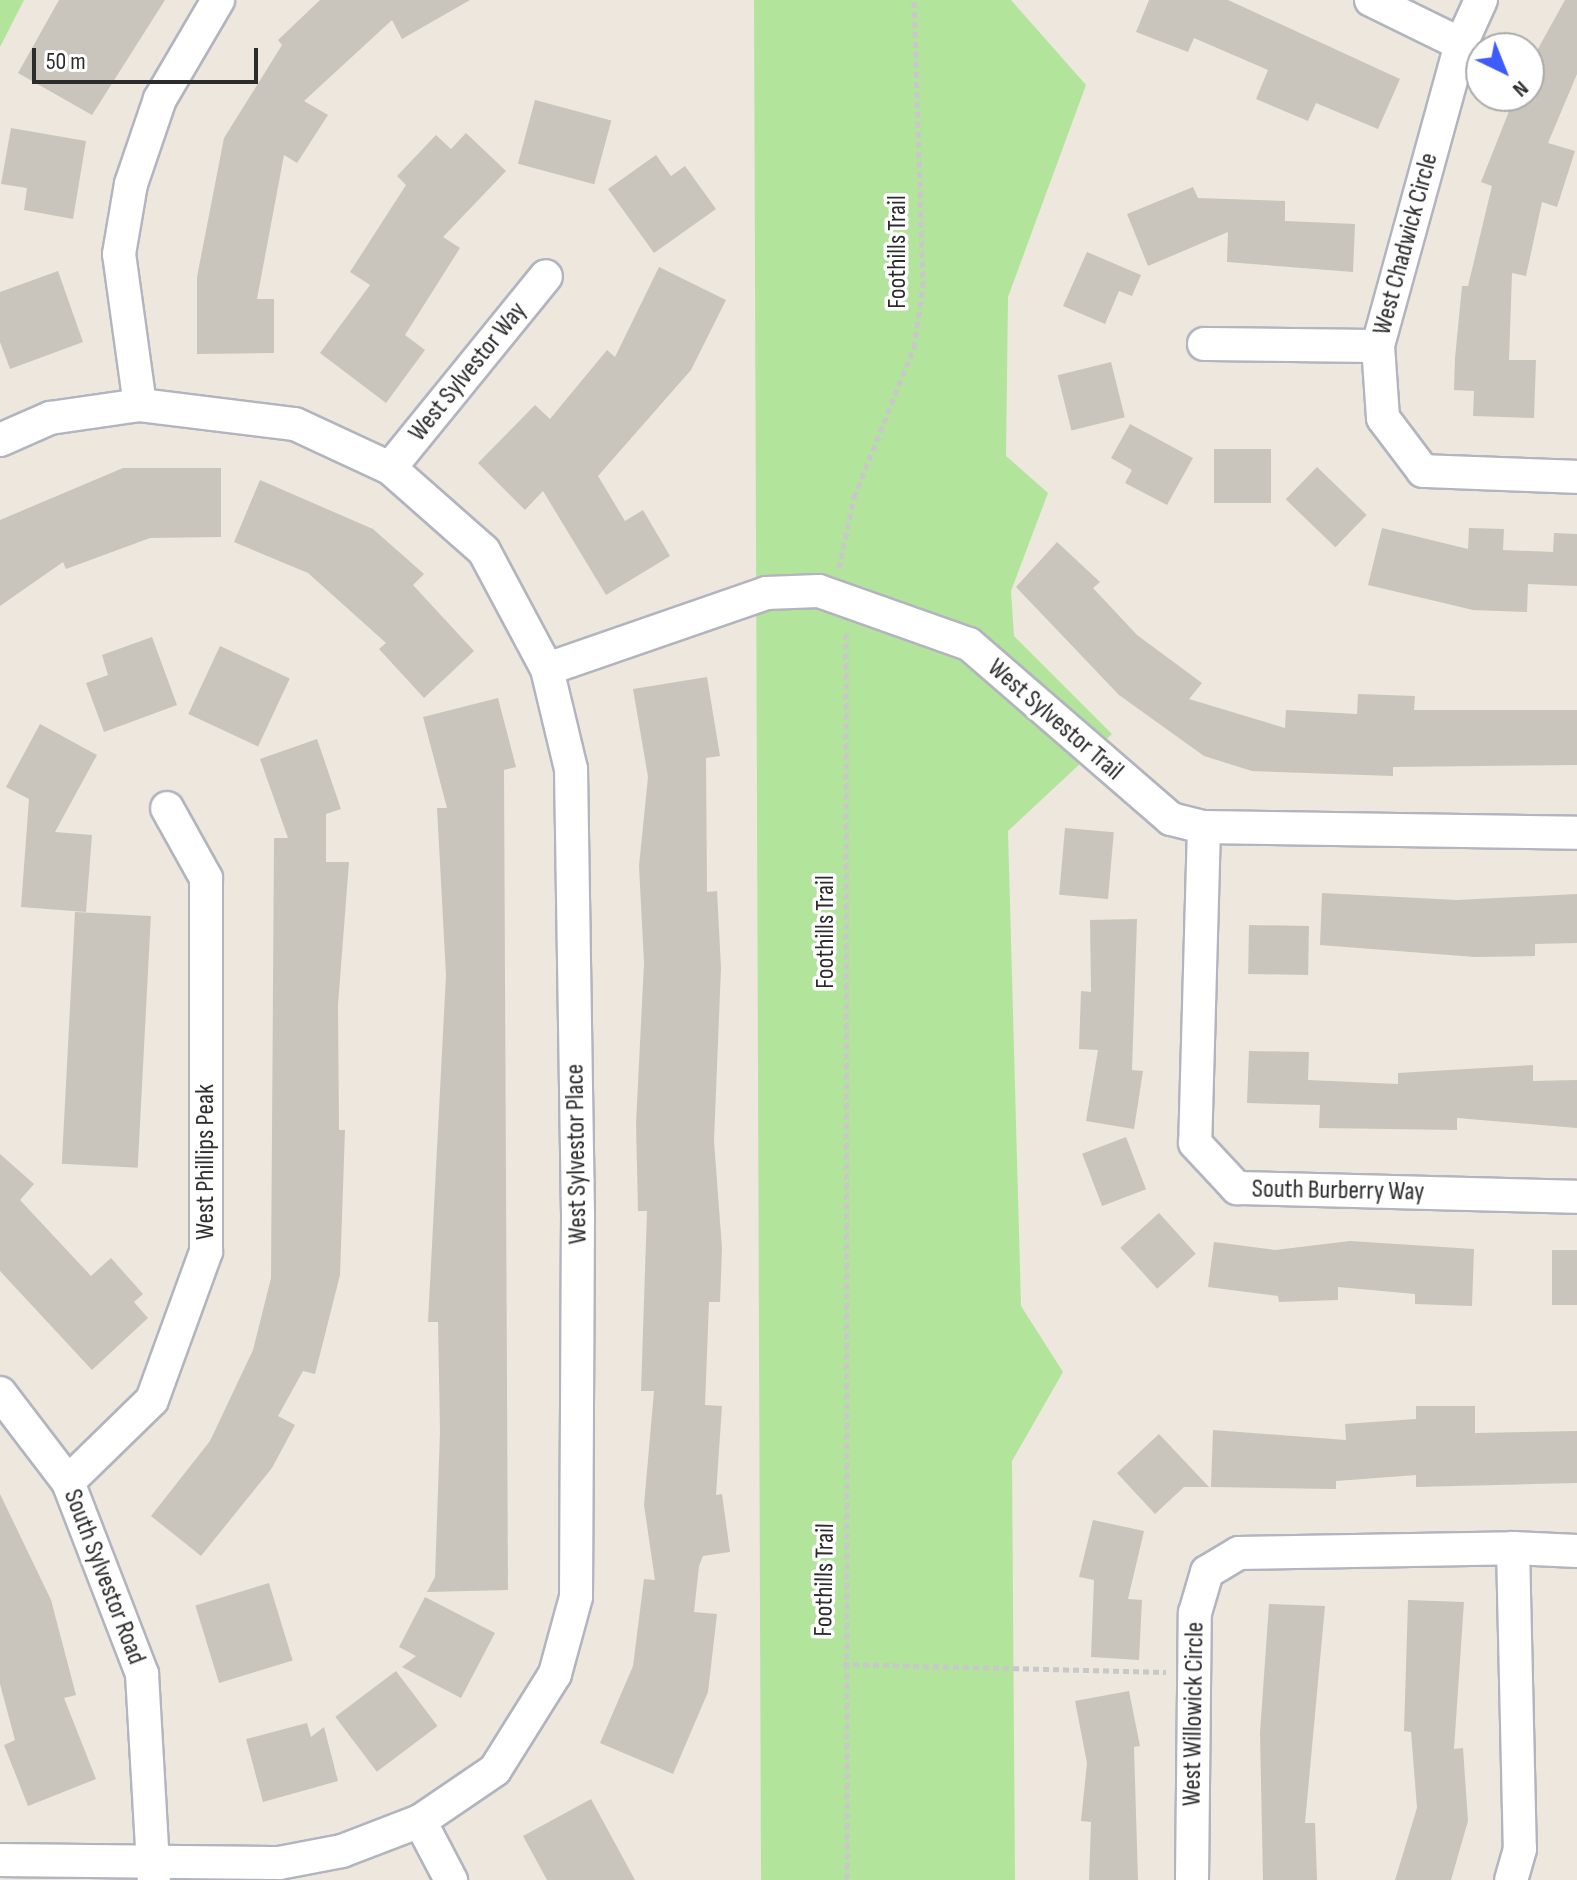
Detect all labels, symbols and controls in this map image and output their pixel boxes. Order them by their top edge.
scale bar [36,32,262,82]
north arrow [1465,32,1545,112]
text: 50 m [46,47,86,76]
text: N [1507,75,1534,102]
street label: West Chadwick Circle [1367,150,1445,338]
street label: Foothills Trail [882,195,914,309]
street label: West Sylvestor Way [402,296,534,448]
street label: West Sylvestor Trail [981,653,1129,787]
street label: Foothills Trail [810,875,842,989]
street label: West Sylvestor Place [560,1063,594,1245]
street label: West Phillips Peak [190,1084,222,1240]
street label: South Burberry Way [1251,1174,1425,1208]
street label: South Sylvestor Road [56,1485,152,1669]
street label: Foothills Trail [808,1523,842,1637]
street label: West Willowick Circle [1177,1621,1211,1807]

